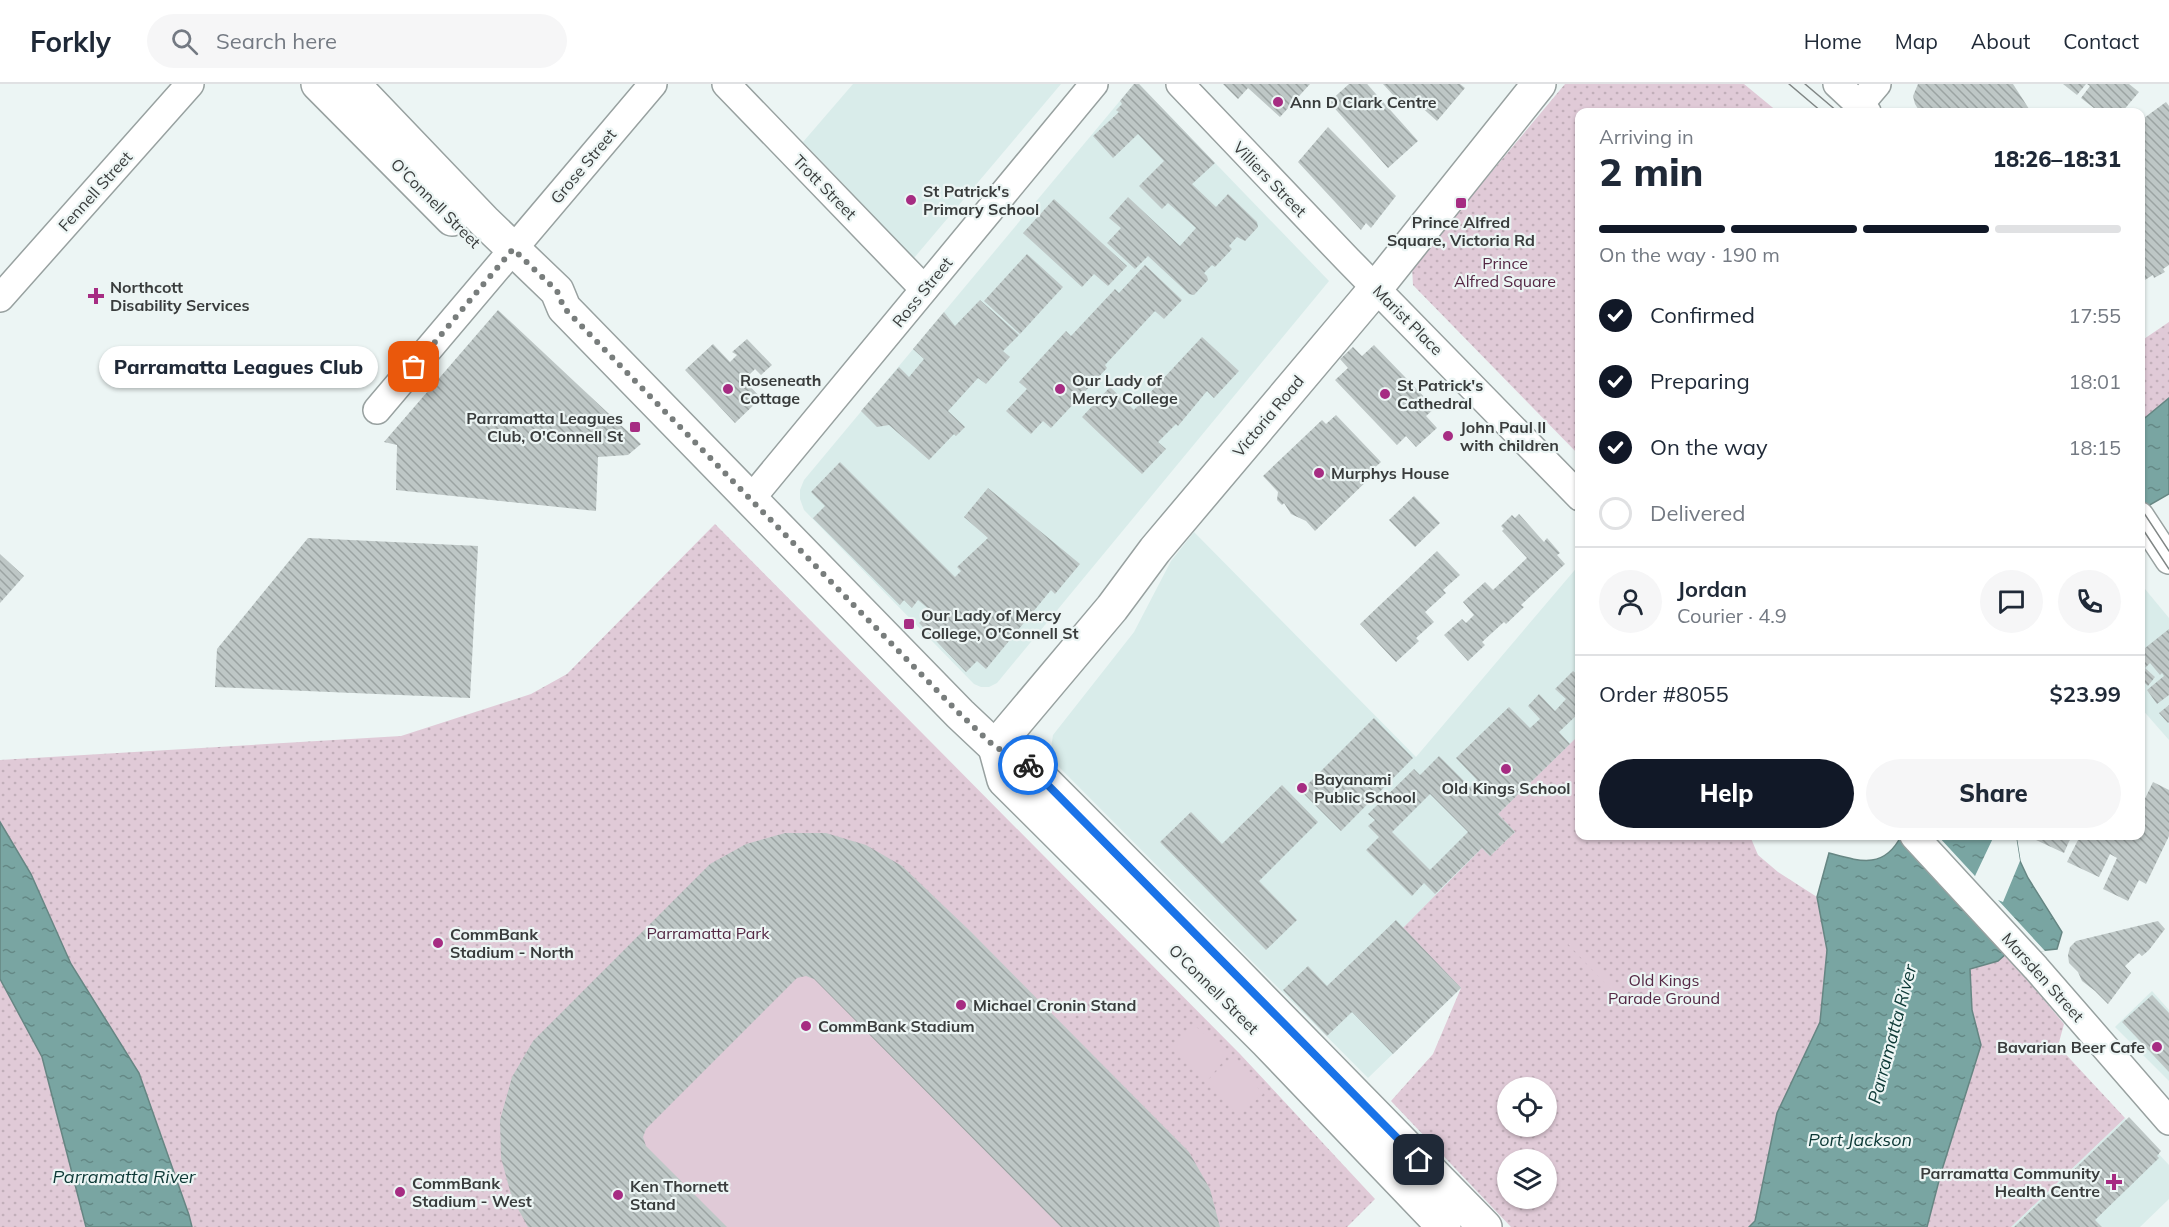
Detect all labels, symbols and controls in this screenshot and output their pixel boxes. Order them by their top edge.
search box [147,14,567,68]
text: Forkly [30,24,111,59]
icon: search [168,25,201,58]
text: Search here [216,27,337,55]
text: Home [1804,28,1862,54]
text: Map [1895,28,1938,54]
text: About [1971,28,2030,54]
text: Contact [2063,28,2139,54]
place label: Ann D Clark Centre [1290,92,1437,112]
marker: Ann D Clark Centre [1271,95,1285,109]
street label: Grose Street [546,124,620,208]
text: Arriving in [1599,124,1694,149]
street label: Villiers Street [1229,137,1311,221]
text: 18:26–18:31 [1993,145,2121,173]
street label: Fennell Street [54,147,136,235]
text: 2 min [1599,147,1704,196]
street label: Trott Street [789,150,861,224]
street label: O'Connell Street [387,154,485,252]
place label: St Patrick's Primary School [923,181,1039,219]
marker: St Patrick's Primary School [904,193,918,207]
marker: Prince Alfred Square, Victoria Rd [1454,196,1468,210]
place label: Prince Alfred Square, Victoria Rd [1387,212,1535,250]
text: On the way · 190 m [1599,242,1780,267]
street label: Ross Street [888,253,957,331]
park label: Prince Alfred Square [1454,253,1556,291]
place label: Northcott Disability Services [110,277,249,315]
street label: Marist Place [1369,281,1447,359]
marker: Northcott Disability Services [87,287,105,305]
icon: check [1599,299,1632,332]
text: Confirmed [1650,301,1755,329]
text: 17:55 [2068,303,2121,328]
pin [388,341,439,392]
callout: Parramatta Leagues Club [99,346,378,388]
icon: bag [397,350,430,383]
text: Parramatta Leagues Club [114,354,363,379]
icon: check [1599,365,1632,398]
text: Preparing [1650,367,1750,395]
text: 18:01 [2068,369,2121,394]
place label: Roseneath Cottage [740,370,821,408]
place label: Our Lady of Mercy College [1072,370,1178,408]
street label: Victoria Road [1228,371,1308,461]
place label: St Patrick's Cathedral [1397,375,1483,413]
marker: Roseneath Cottage [721,382,735,396]
marker: Our Lady of Mercy College [1053,382,1067,396]
marker: St Patrick's Cathedral [1378,387,1392,401]
place label: Parramatta Leagues Club, O'Connell St [466,408,623,446]
place label: John Paul II with children [1460,417,1559,455]
marker: Parramatta Leagues Club, O'Connell St [628,420,642,434]
marker: John Paul II with children [1441,429,1455,443]
icon: check [1599,431,1632,464]
text: On the way [1650,433,1768,461]
text: 18:15 [2068,435,2121,460]
place label: Murphys House [1331,463,1450,483]
marker: Murphys House [1312,466,1326,480]
text: Delivered [1650,499,1745,527]
button: person [1599,570,1662,633]
button: chat [1980,570,2043,633]
button: phone [2058,570,2121,633]
text: Jordan [1677,575,1747,603]
text: Courier · 4.9 [1677,603,1787,628]
place label: Our Lady of Mercy College, O'Connell St [921,605,1079,643]
marker: Our Lady of Mercy College, O'Connell St [902,617,916,631]
text: Order #8055 [1599,680,1729,708]
text: $23.99 [2050,680,2121,708]
courier [998,735,1058,795]
icon: bike [1012,749,1045,782]
button: Help [1599,759,1854,828]
button: Share [1866,759,2121,828]
marker: Old Kings School [1499,762,1513,776]
place label: Bayanami Public School [1314,769,1416,807]
place label: Old Kings School [1441,778,1571,798]
marker: Bayanami Public School [1295,781,1309,795]
park label: Parramatta Park [647,923,770,943]
place label: CommBank Stadium - North [450,924,574,962]
street label: Marsden Street [1998,928,2089,1026]
marker: CommBank Stadium - North [431,936,445,950]
street label: O'Connell Street [1165,940,1263,1038]
water label: Parramatta River [1862,961,1922,1106]
park label: Old Kings Parade Ground [1608,970,1720,1008]
place label: Michael Cronin Stand [973,995,1136,1015]
marker: Michael Cronin Stand [954,998,968,1012]
place label: CommBank Stadium [818,1016,975,1036]
marker: CommBank Stadium [799,1019,813,1033]
place label: Bavarian Beer Cafe [1997,1037,2145,1057]
marker: Bavarian Beer Cafe [2150,1040,2164,1054]
map controls [1497,1077,1557,1209]
button: locate [1497,1077,1557,1137]
water label: Port Jackson [1808,1128,1912,1151]
pin [1393,1134,1444,1185]
icon: home [1402,1143,1435,1176]
button: layers [1497,1149,1557,1209]
place label: Parramatta Community Health Centre [1920,1163,2100,1201]
water label: Parramatta River [53,1165,197,1188]
place label: CommBank Stadium - West [412,1173,532,1211]
marker: Parramatta Community Health Centre [2105,1173,2123,1191]
place label: Ken Thornett Stand [630,1176,729,1214]
marker: CommBank Stadium - West [393,1185,407,1199]
marker: Ken Thornett Stand [611,1188,625,1202]

